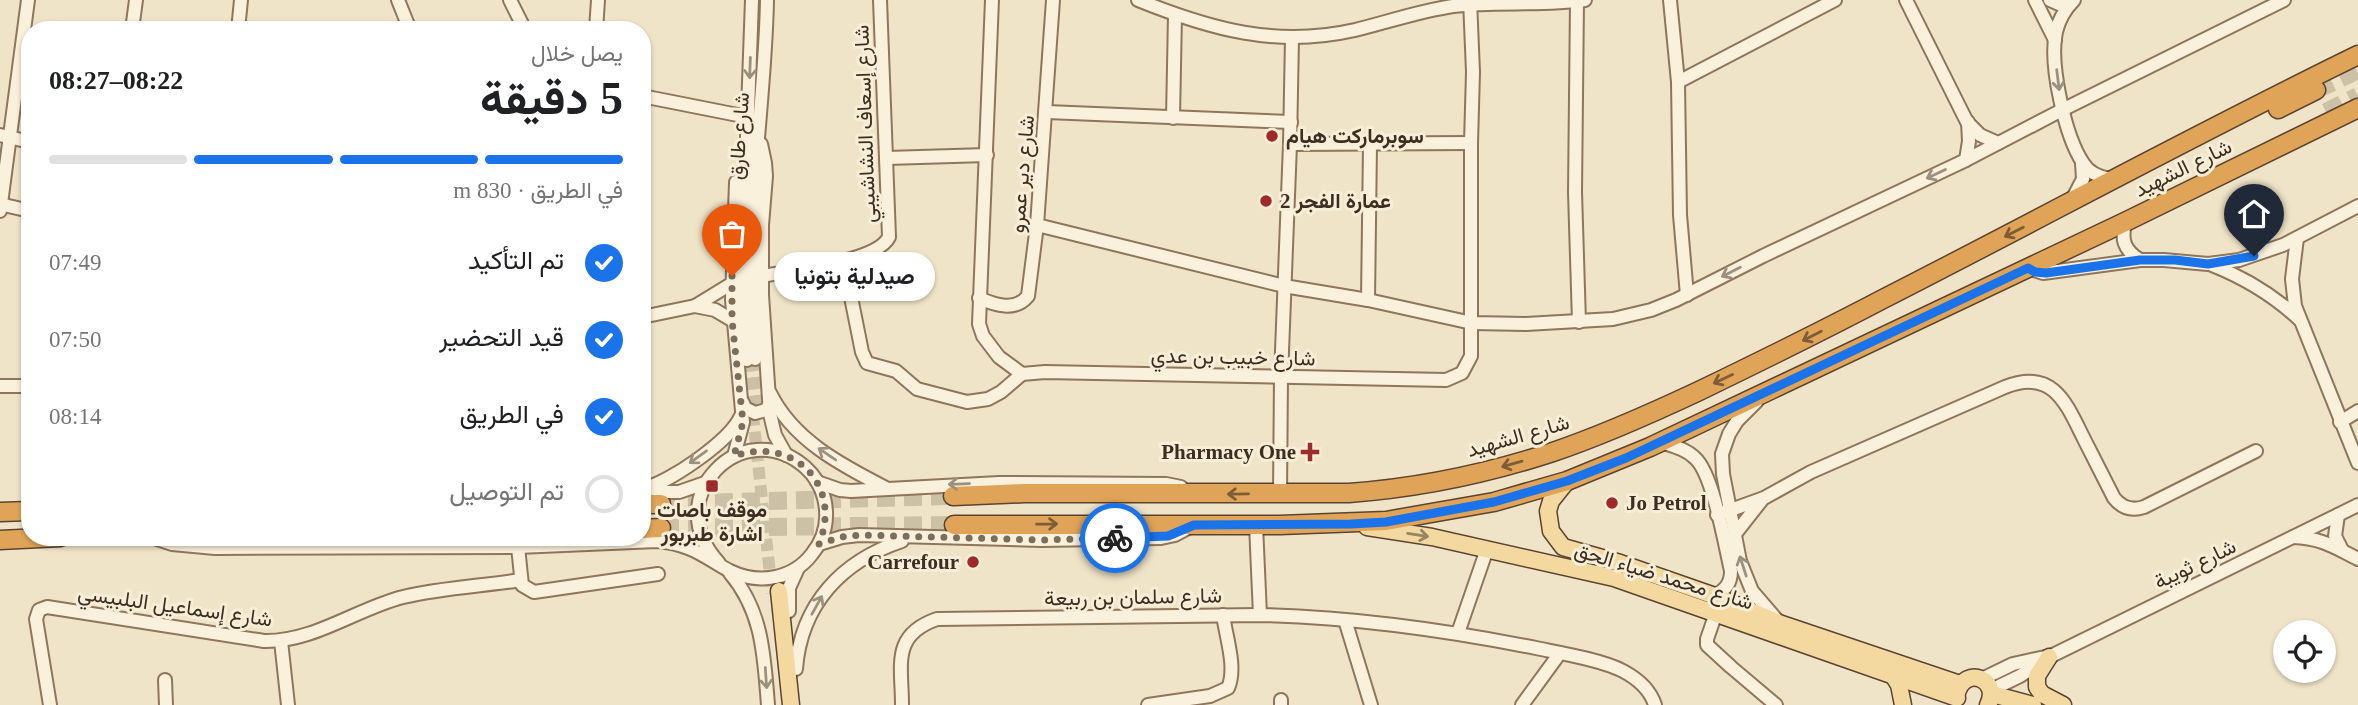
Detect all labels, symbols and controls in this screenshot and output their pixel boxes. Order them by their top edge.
street label: شارع إسعاف النشاشيبي [850,24,885,223]
text: يصل خلال [531,41,623,66]
one-way arrow [743,56,756,79]
text: 08:22–08:27 [49,66,183,95]
one-way arrow [2052,68,2065,90]
text: 5 دقيقة [480,73,623,124]
street label: شارع طارق [724,91,756,181]
street label: شارع دير عمرو [1005,114,1041,234]
place label: سوبرماركت هيام [1286,124,1424,150]
marker: سوبرماركت هيام [1264,128,1280,144]
street label: شارع الشهيد [2130,134,2236,204]
one-way arrow [1926,168,1947,181]
text: في الطريق · 830 m [453,178,623,203]
pin [2224,184,2284,256]
place label: عمارة الفجر 2 [1280,189,1391,214]
marker: عمارة الفجر 2 [1258,193,1274,209]
icon: home [2235,195,2273,233]
pin [702,204,762,276]
icon: bag [713,215,751,253]
one-way arrow [2004,226,2025,239]
icon: check [585,244,623,282]
text: تم التأكيد [468,246,564,275]
text: 07:49 [49,250,101,275]
callout: صيدلية بتونيا [774,252,935,300]
text: صيدلية بتونيا [794,264,915,289]
one-way arrow [1721,266,1741,280]
icon: check [585,321,623,359]
text: قيد التحضير [439,323,564,352]
text: 07:50 [49,327,101,352]
one-way arrow [1802,330,1823,344]
street label: شارع خبيب بن عدي [1150,344,1316,375]
one-way arrow [1713,373,1734,387]
icon: check [585,398,623,436]
text: في الطريق [459,400,564,429]
text: 08:14 [49,404,101,429]
street label: شارع الشهيد [1464,410,1573,464]
place label: Pharmacy One [1161,440,1296,464]
marker: Pharmacy One [1302,444,1318,460]
one-way arrow [818,447,838,461]
one-way arrow [689,450,708,464]
one-way arrow [1501,459,1523,472]
text: تم التوصيل [449,477,564,506]
marker: موقف باصات اشارة طبربور [704,478,720,494]
one-way arrow [948,478,971,491]
one-way arrow [1227,487,1250,501]
place label: Jo Petrol [1626,491,1707,515]
marker: Jo Petrol [1604,495,1620,511]
place label: موقف باصات اشارة طبربور [657,498,767,547]
courier [1080,503,1150,573]
one-way arrow [1035,517,1058,531]
icon: bike [1096,519,1134,557]
one-way arrow [1406,529,1429,542]
street label: شارع ثويبة [2150,534,2241,596]
street label: شارع محمد ضياء الحق [1571,537,1756,617]
place label: Carrefour [867,550,959,574]
marker: Carrefour [965,554,981,570]
one-way arrow [1736,556,1748,578]
street label: شارع إسماعيل البلبيسي [75,580,274,636]
street label: شارع سلمان بن ربيعة [1044,583,1222,613]
one-way arrow [811,595,824,616]
map controls [2273,620,2336,683]
button: locate [2273,620,2336,683]
one-way arrow [759,666,772,689]

